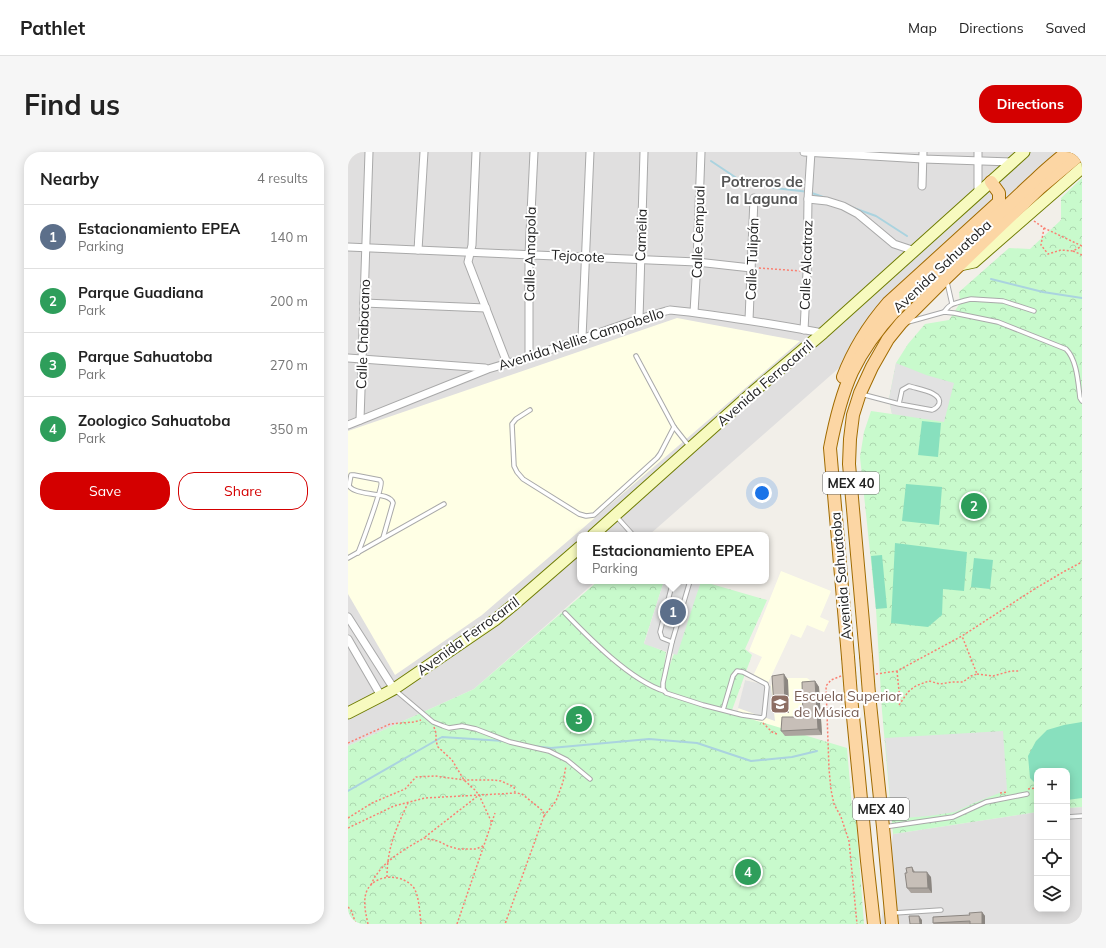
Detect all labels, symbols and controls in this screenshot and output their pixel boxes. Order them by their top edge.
text: Pathlet [20,16,85,40]
text: Map [908,19,937,37]
text: Directions [959,19,1024,37]
text: Saved [1046,19,1086,37]
button: Directions [979,85,1082,123]
text: Find us [24,87,120,122]
text: Nearby [40,168,99,189]
text: 4 results [257,170,308,186]
district label: Potreros de la Laguna [721,172,803,208]
street label: Calle Cempual [687,185,709,279]
street label: Calle Amapola [520,206,540,302]
street label: Camelia [631,208,651,262]
street label: Avenida Sahuatoba [889,216,995,316]
street label: Calle Tulipán [742,217,762,301]
text: Estacionamiento EPEA [78,219,240,238]
street label: Calle Alcatraz [795,220,817,310]
text: 1 [49,229,57,245]
text: 140 m [270,229,308,245]
text: Parking [78,238,124,254]
street label: Tejocote [551,246,605,266]
street label: Calle Chabacano [352,279,374,389]
text: Parque Guadiana [78,283,204,302]
text: 2 [49,293,57,309]
text: 200 m [270,293,308,309]
text: Park [78,302,105,318]
street label: Avenida Nellie Campobello [496,304,666,374]
street label: Avenida Ferrocarril [713,336,817,430]
text: Parque Sahuatoba [78,347,213,366]
text: 3 [49,357,57,373]
text: 270 m [270,357,308,373]
text: Park [78,366,105,382]
text: Zoologico Sahuatoba [78,411,230,430]
text: 4 [49,421,57,437]
text: 350 m [270,421,308,437]
text: Park [78,430,105,446]
button: Save [40,472,170,510]
button: Share [178,472,308,510]
road number: MEX 40 [823,472,879,494]
your location [752,483,772,503]
pin: 2 [961,491,987,521]
street label: Avenida Sahuatoba [826,511,856,641]
popup [577,532,769,584]
text: Estacionamiento EPEA [592,541,754,560]
text: Parking [592,560,638,576]
street label: Avenida Ferrocarril [413,593,523,679]
pin: 1 [660,597,686,627]
place label: Escuela Superior de Música [794,687,902,721]
school or university icon: Escuela Superior de Música [769,693,791,715]
pin: 3 [566,704,592,734]
map controls [1034,768,1070,912]
button: + [1034,768,1070,804]
road number: MEX 40 [853,798,909,820]
button: − [1034,804,1070,840]
button: locate [1034,840,1070,876]
pin: 4 [735,857,761,887]
button: layers [1034,876,1070,912]

